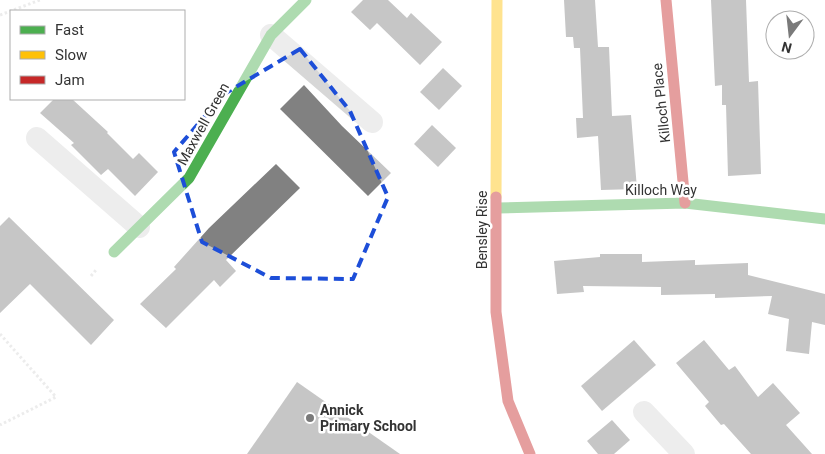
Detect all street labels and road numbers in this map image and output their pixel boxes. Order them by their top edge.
street label: Killoch Place [649,62,673,144]
street label: Maxwell Green [174,80,232,168]
street label: Killoch Way [625,182,697,198]
street label: Bensley Rise [474,191,490,269]

